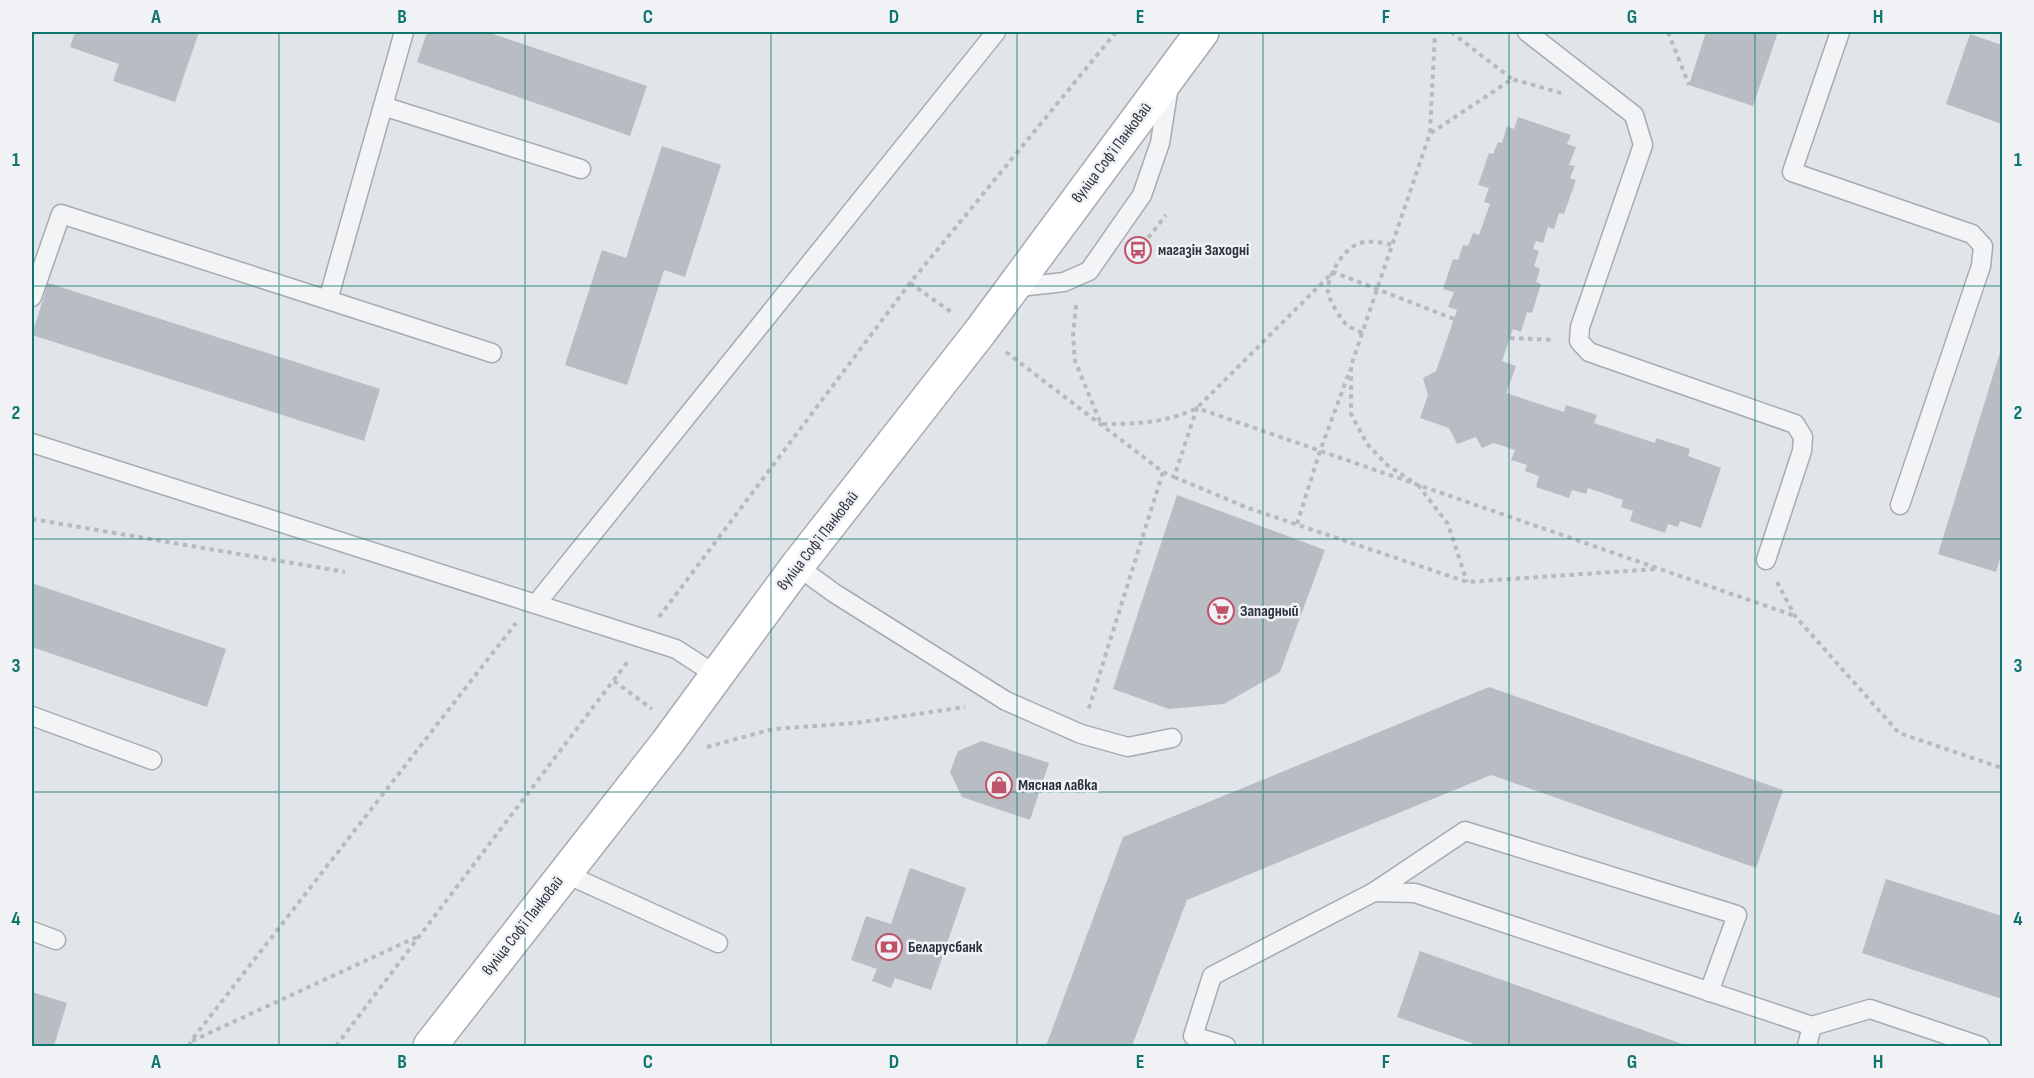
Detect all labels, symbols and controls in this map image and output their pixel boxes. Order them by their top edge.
text: A [150,5,161,29]
text: B [397,5,407,29]
text: C [643,5,653,29]
text: D [889,5,899,29]
text: E [1136,5,1144,29]
text: F [1382,5,1390,29]
text: G [1627,5,1637,29]
text: H [1873,5,1883,29]
street label: вуліца Софʼі Панковай [1068,99,1156,207]
text: 1 [12,148,20,172]
text: 1 [2014,148,2022,172]
bus stop icon: магазін Заходні [1123,235,1153,265]
place label: магазін Заходні [1158,241,1249,260]
text: 2 [12,401,20,425]
text: 2 [2014,401,2022,425]
street label: вуліца Софʼі Панковай [773,488,863,594]
supermarket icon: Западный [1206,596,1236,626]
place label: Западный [1240,602,1298,621]
text: 3 [12,654,21,678]
text: 3 [2014,654,2023,678]
shop icon: Мясная лавка [984,770,1014,800]
place label: Мясная лавка [1018,776,1097,795]
street label: вуліца Софʼі Панковай [478,873,568,979]
text: 4 [11,907,21,931]
text: 4 [2013,907,2023,931]
bank icon: Беларусбанк [874,932,904,962]
place label: Беларусбанк [908,938,983,957]
text: A [150,1050,161,1074]
text: B [397,1050,407,1074]
text: C [643,1050,653,1074]
text: D [889,1050,899,1074]
text: E [1136,1050,1144,1074]
text: F [1382,1050,1390,1074]
text: G [1627,1050,1637,1074]
text: H [1873,1050,1883,1074]

